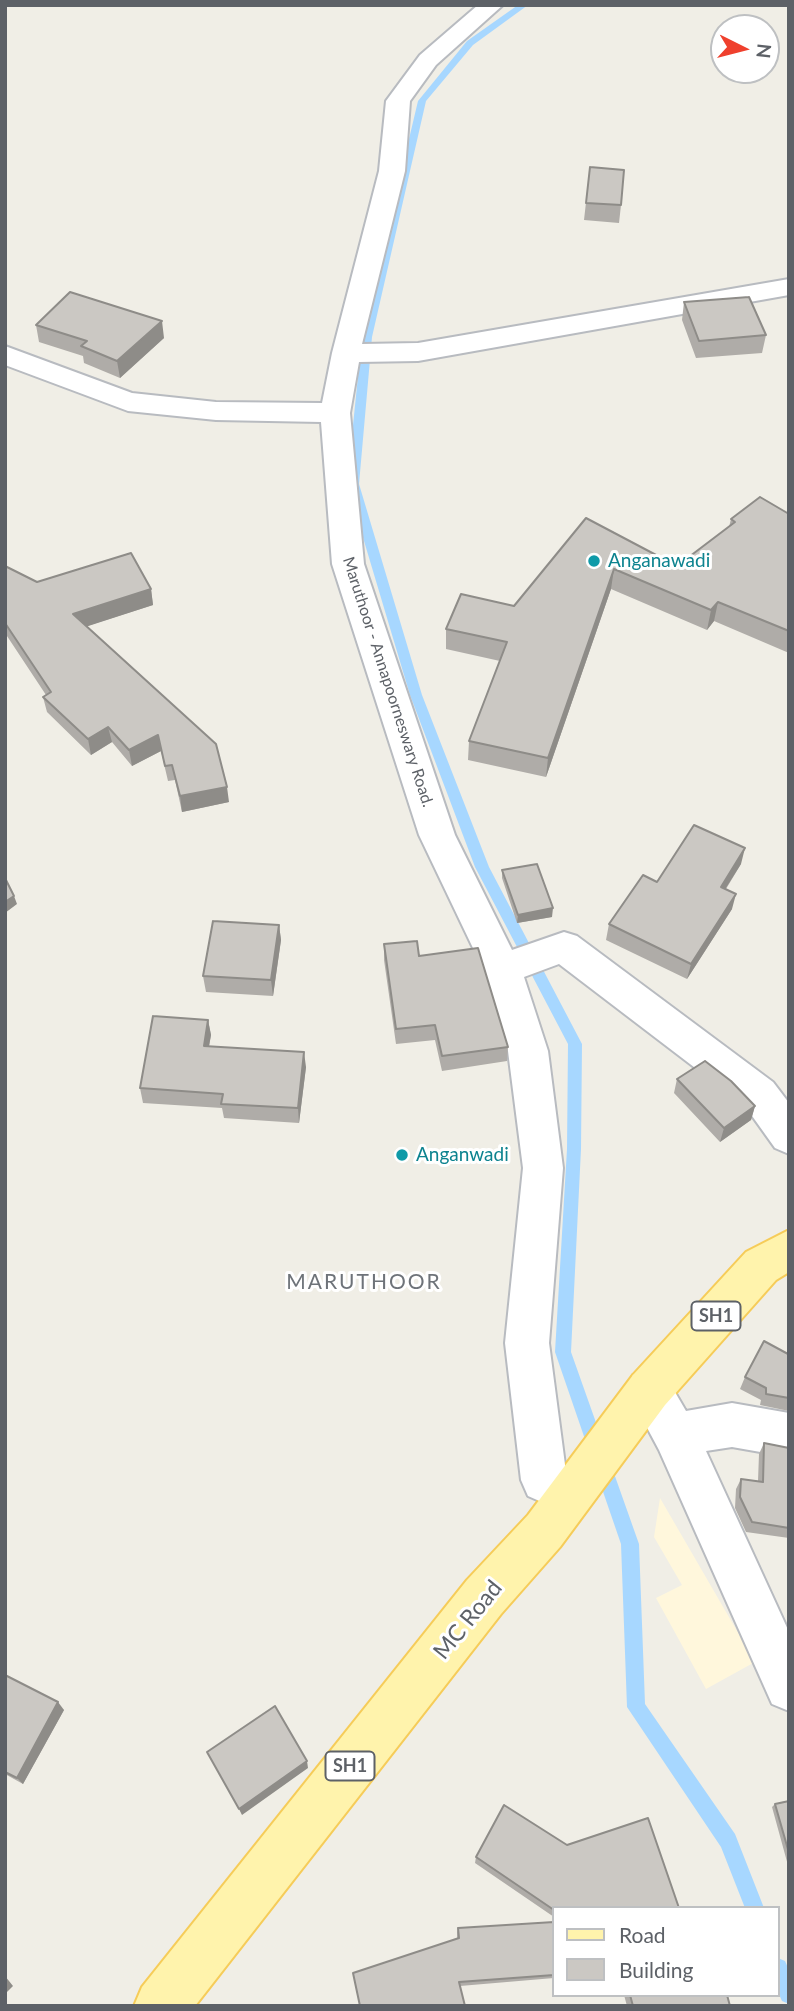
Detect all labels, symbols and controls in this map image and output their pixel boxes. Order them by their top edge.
north arrow [710,14,780,84]
text: N [752,43,777,60]
place label: Anganawadi [608,550,710,572]
marker: Anganawadi [586,553,602,569]
street label: Maruthoor - Annapoorneswary Road. [338,555,438,809]
place label: Anganwadi [416,1144,509,1166]
marker: Anganwadi [394,1147,410,1163]
district label: MARUTHOOR [287,1269,441,1295]
road number: SH1 [692,1302,740,1330]
street label: MC Road [428,1575,508,1665]
road number: SH1 [326,1751,374,1780]
legend [552,1906,780,1997]
text: Road [619,1922,666,1947]
text: Building [619,1957,694,1982]

